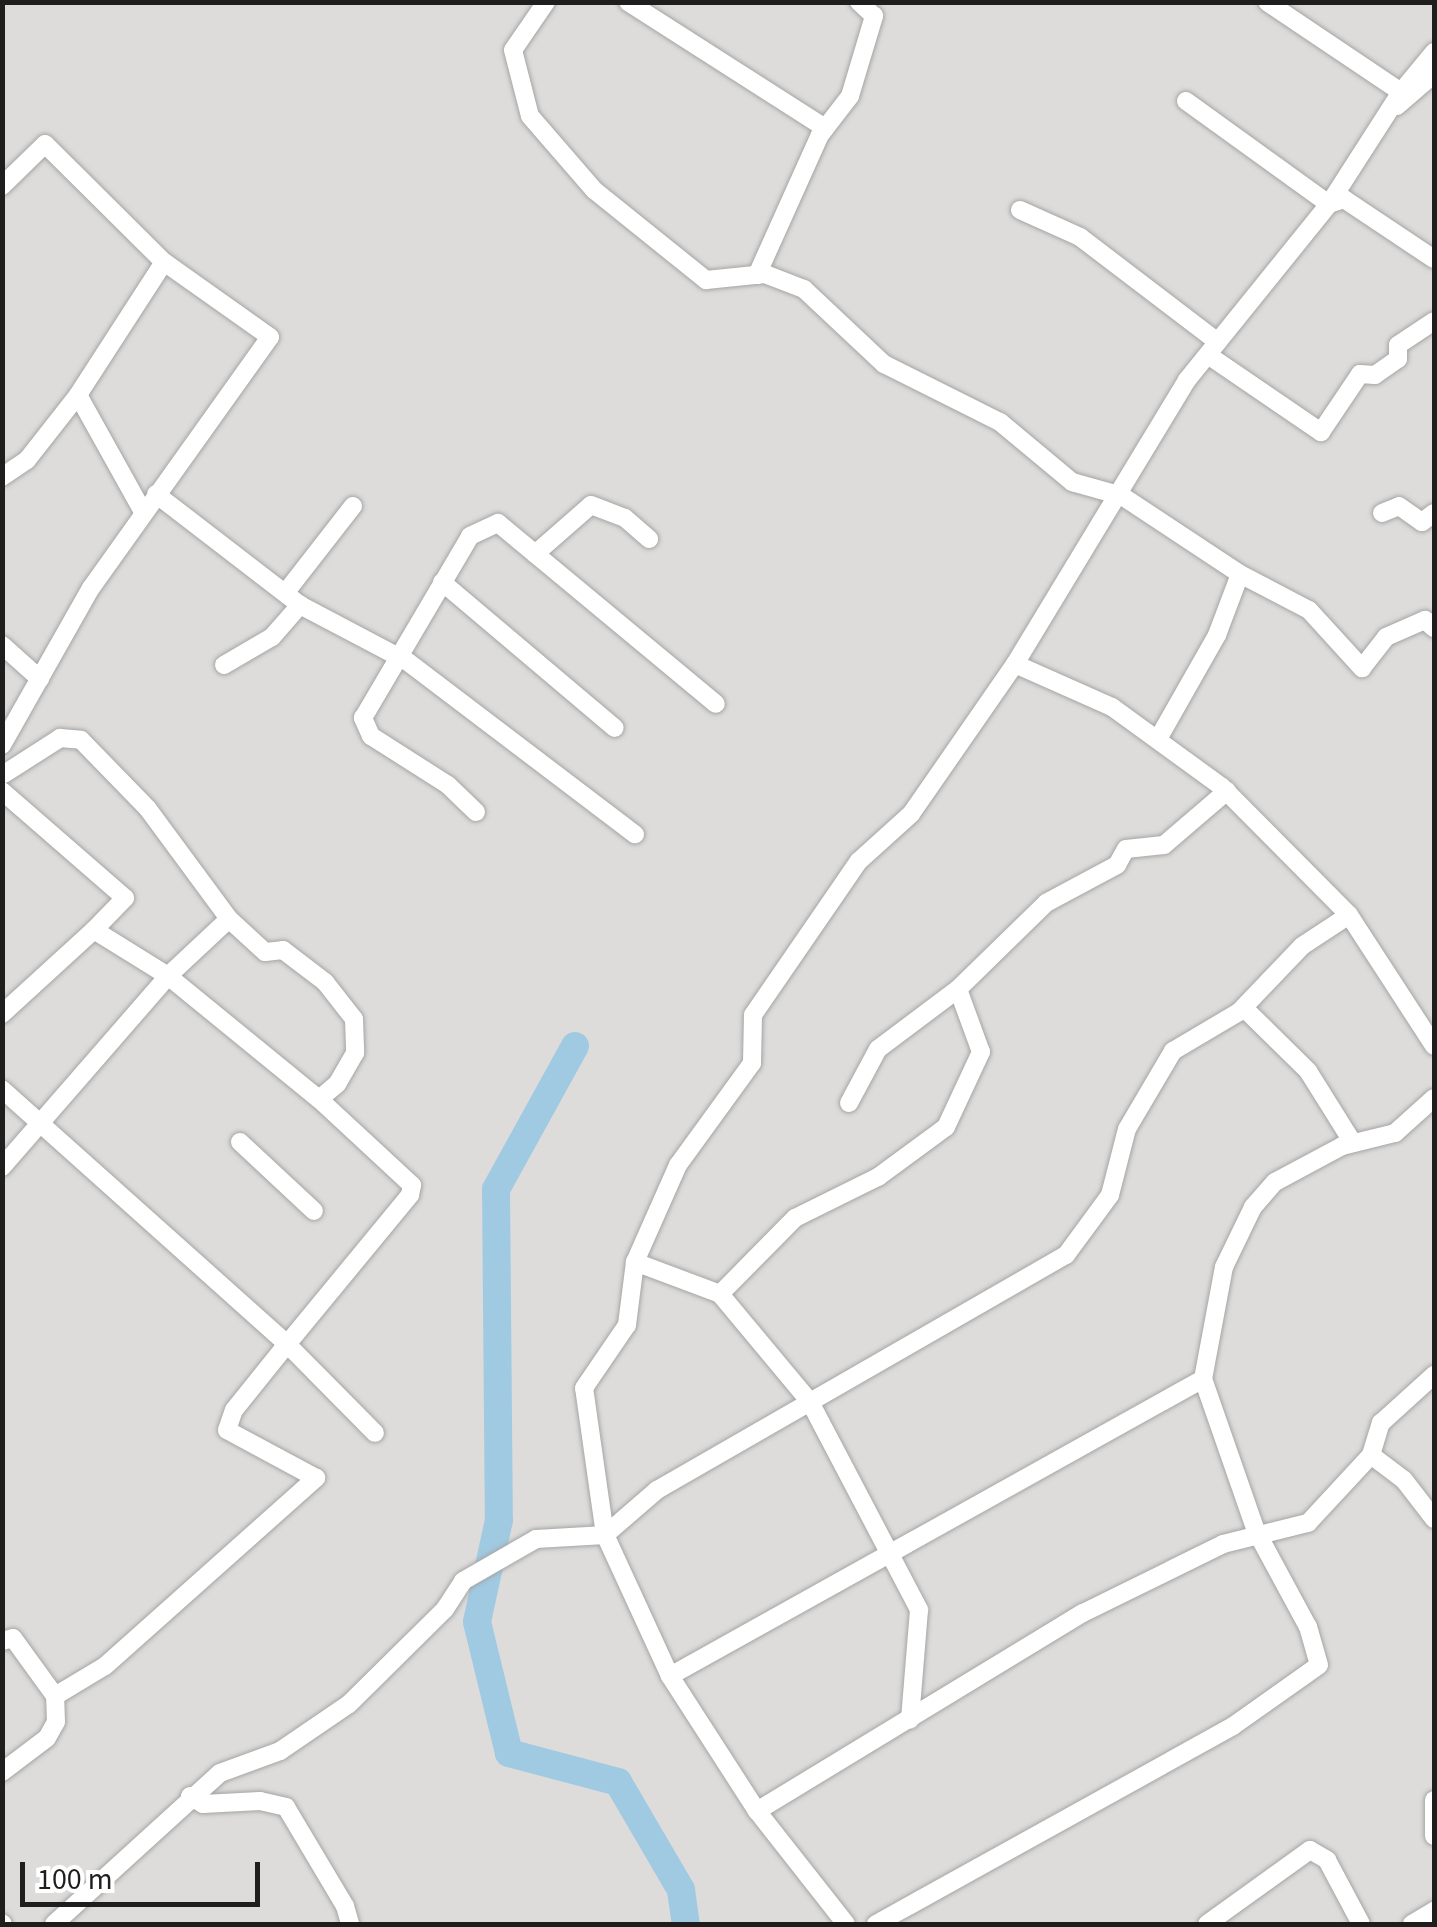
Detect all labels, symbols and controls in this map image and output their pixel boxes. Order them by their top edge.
scale bar [25,1842,265,1904]
text: 100 m [37,1858,113,1901]

